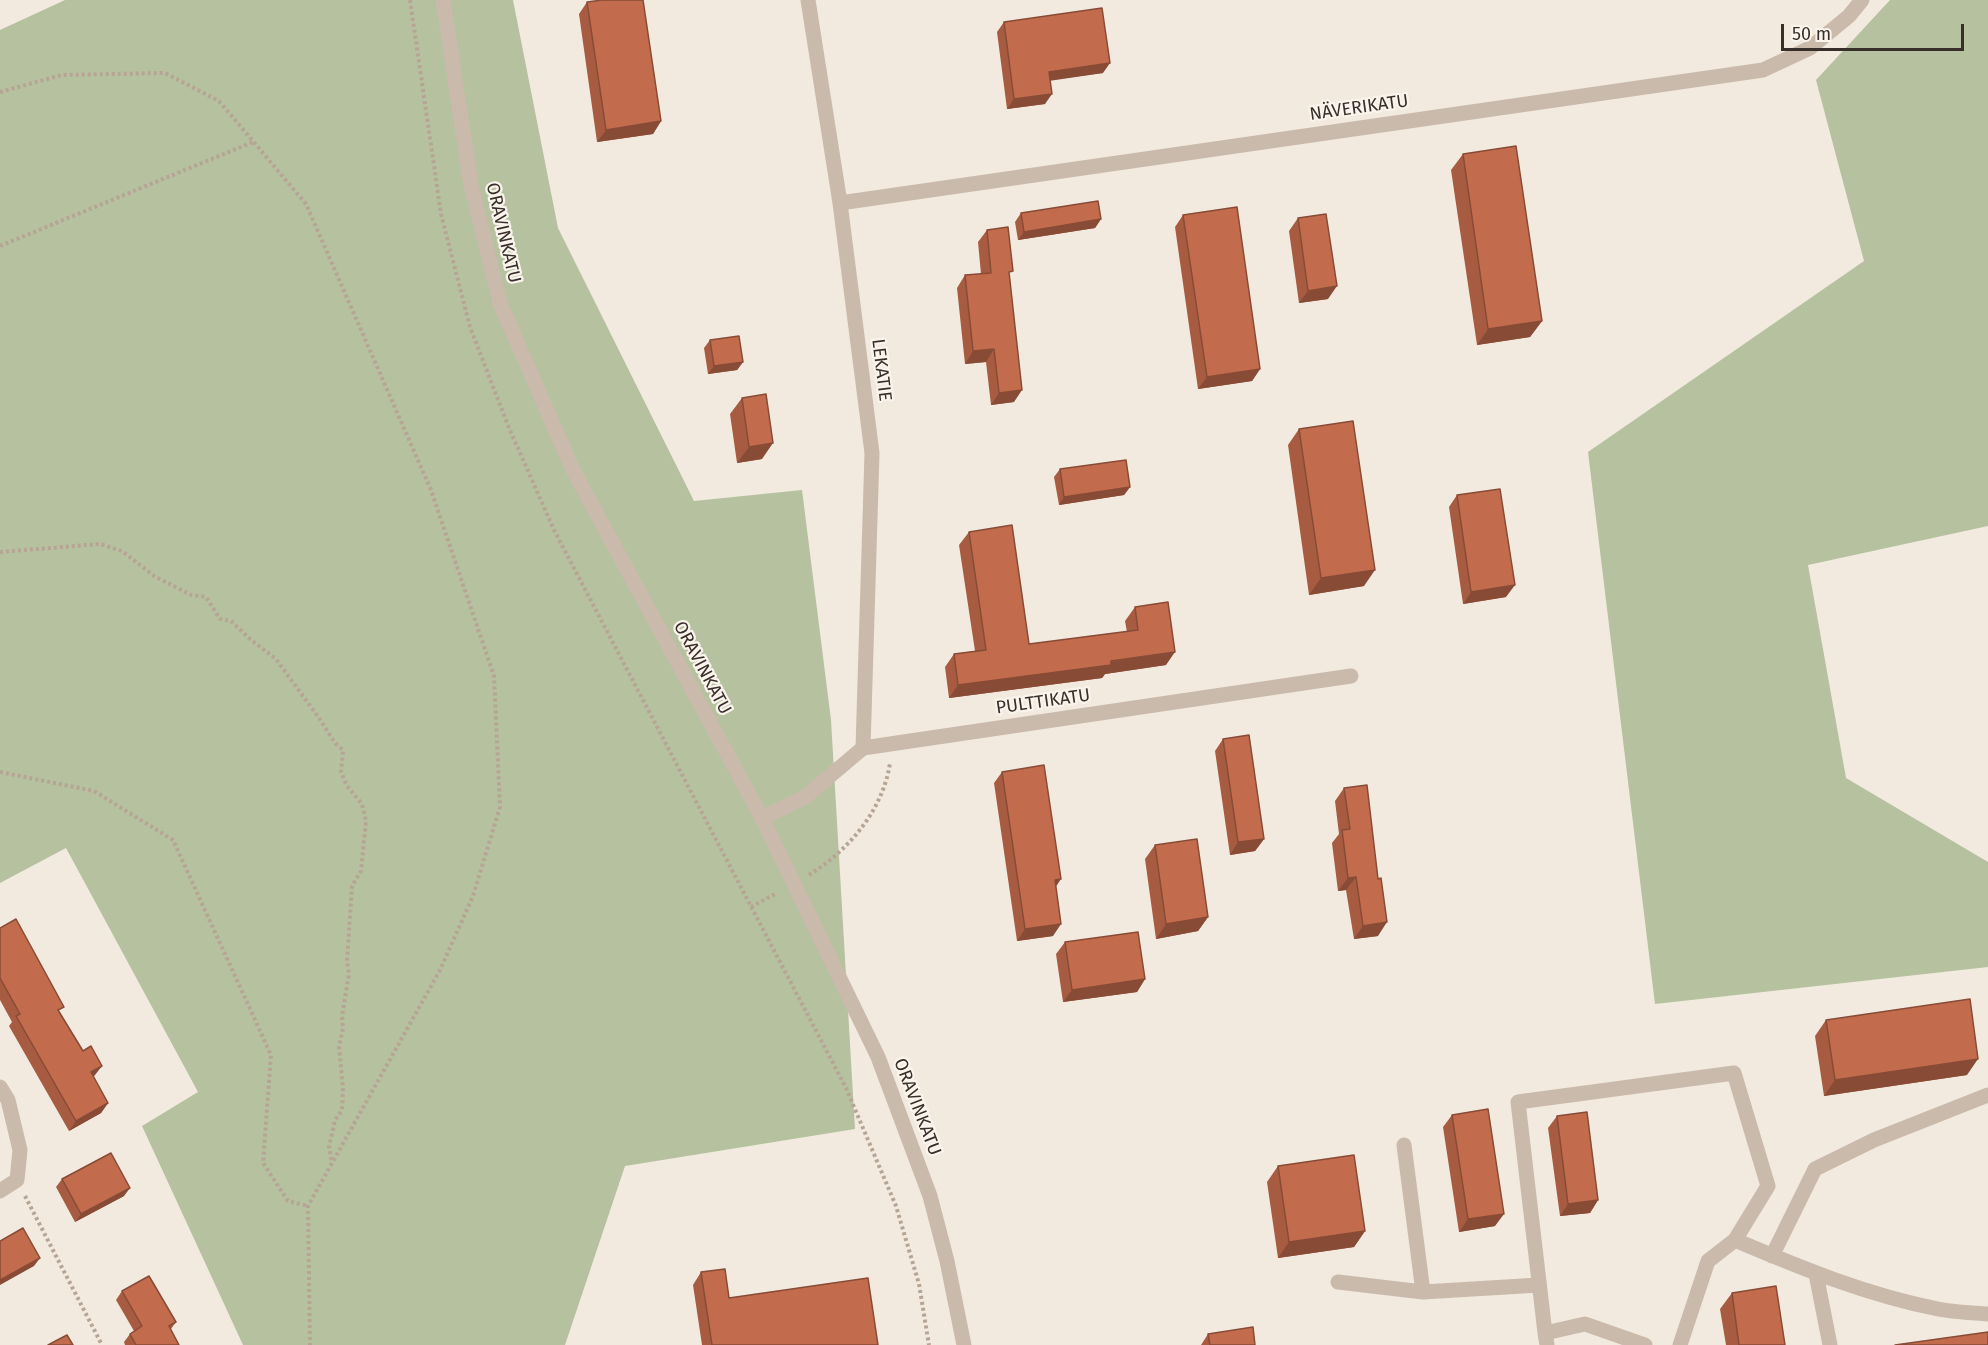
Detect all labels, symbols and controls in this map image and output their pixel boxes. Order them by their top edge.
scale bar [1784,12,1967,50]
text: 50 m [1792,23,1831,45]
street label: NÄVERIKATU [1308,90,1410,126]
street label: ORAVINKATU [481,181,525,285]
street label: LEKATIE [866,337,896,403]
street label: ORAVINKATU [668,618,736,718]
street label: PULTTIKATU [994,685,1092,719]
street label: ORAVINKATU [889,1055,945,1159]

